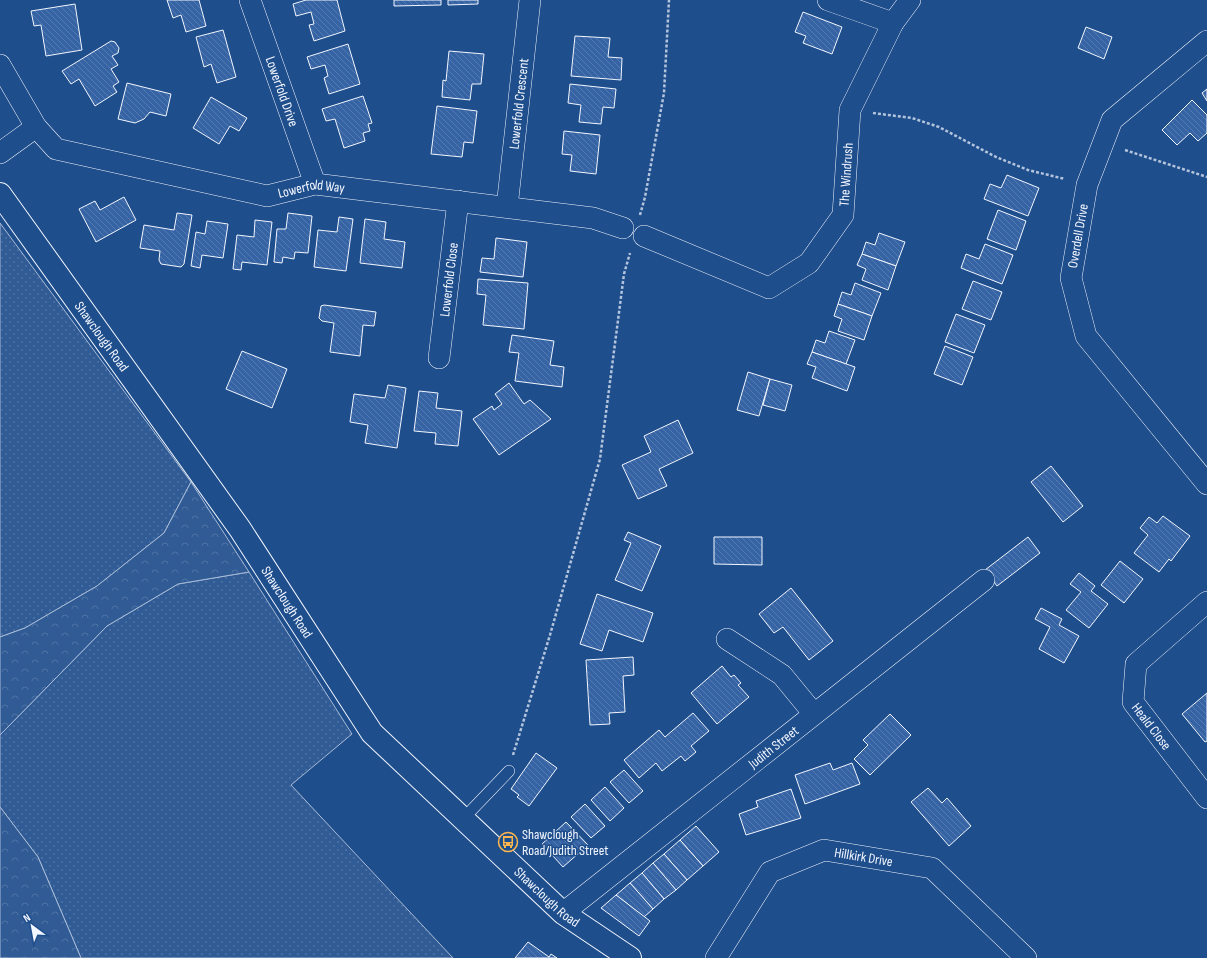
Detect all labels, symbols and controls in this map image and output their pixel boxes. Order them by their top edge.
street label: Lowerfold Drive [262,54,303,129]
street label: Lowerfold Crescent [505,57,532,150]
street label: The Windrush [835,142,856,207]
street label: Lowerfold Way [276,176,346,201]
street label: Overdell Drive [1064,203,1092,269]
street label: Lowerfold Close [436,242,461,318]
street label: Shawclough Road [71,298,133,375]
street label: Shawclough Road [258,563,317,641]
street label: Heald Close [1128,699,1175,753]
street label: Judith Street [744,722,802,772]
place label: Shawclough Road/Judith Street [522,826,609,859]
bus stop icon: Shawclough Road/Judith Street [497,831,519,853]
street label: Hillkirk Drive [833,843,894,870]
street label: Shawclough Road [511,863,583,930]
north arrow [12,906,52,946]
text: N [21,911,33,925]

